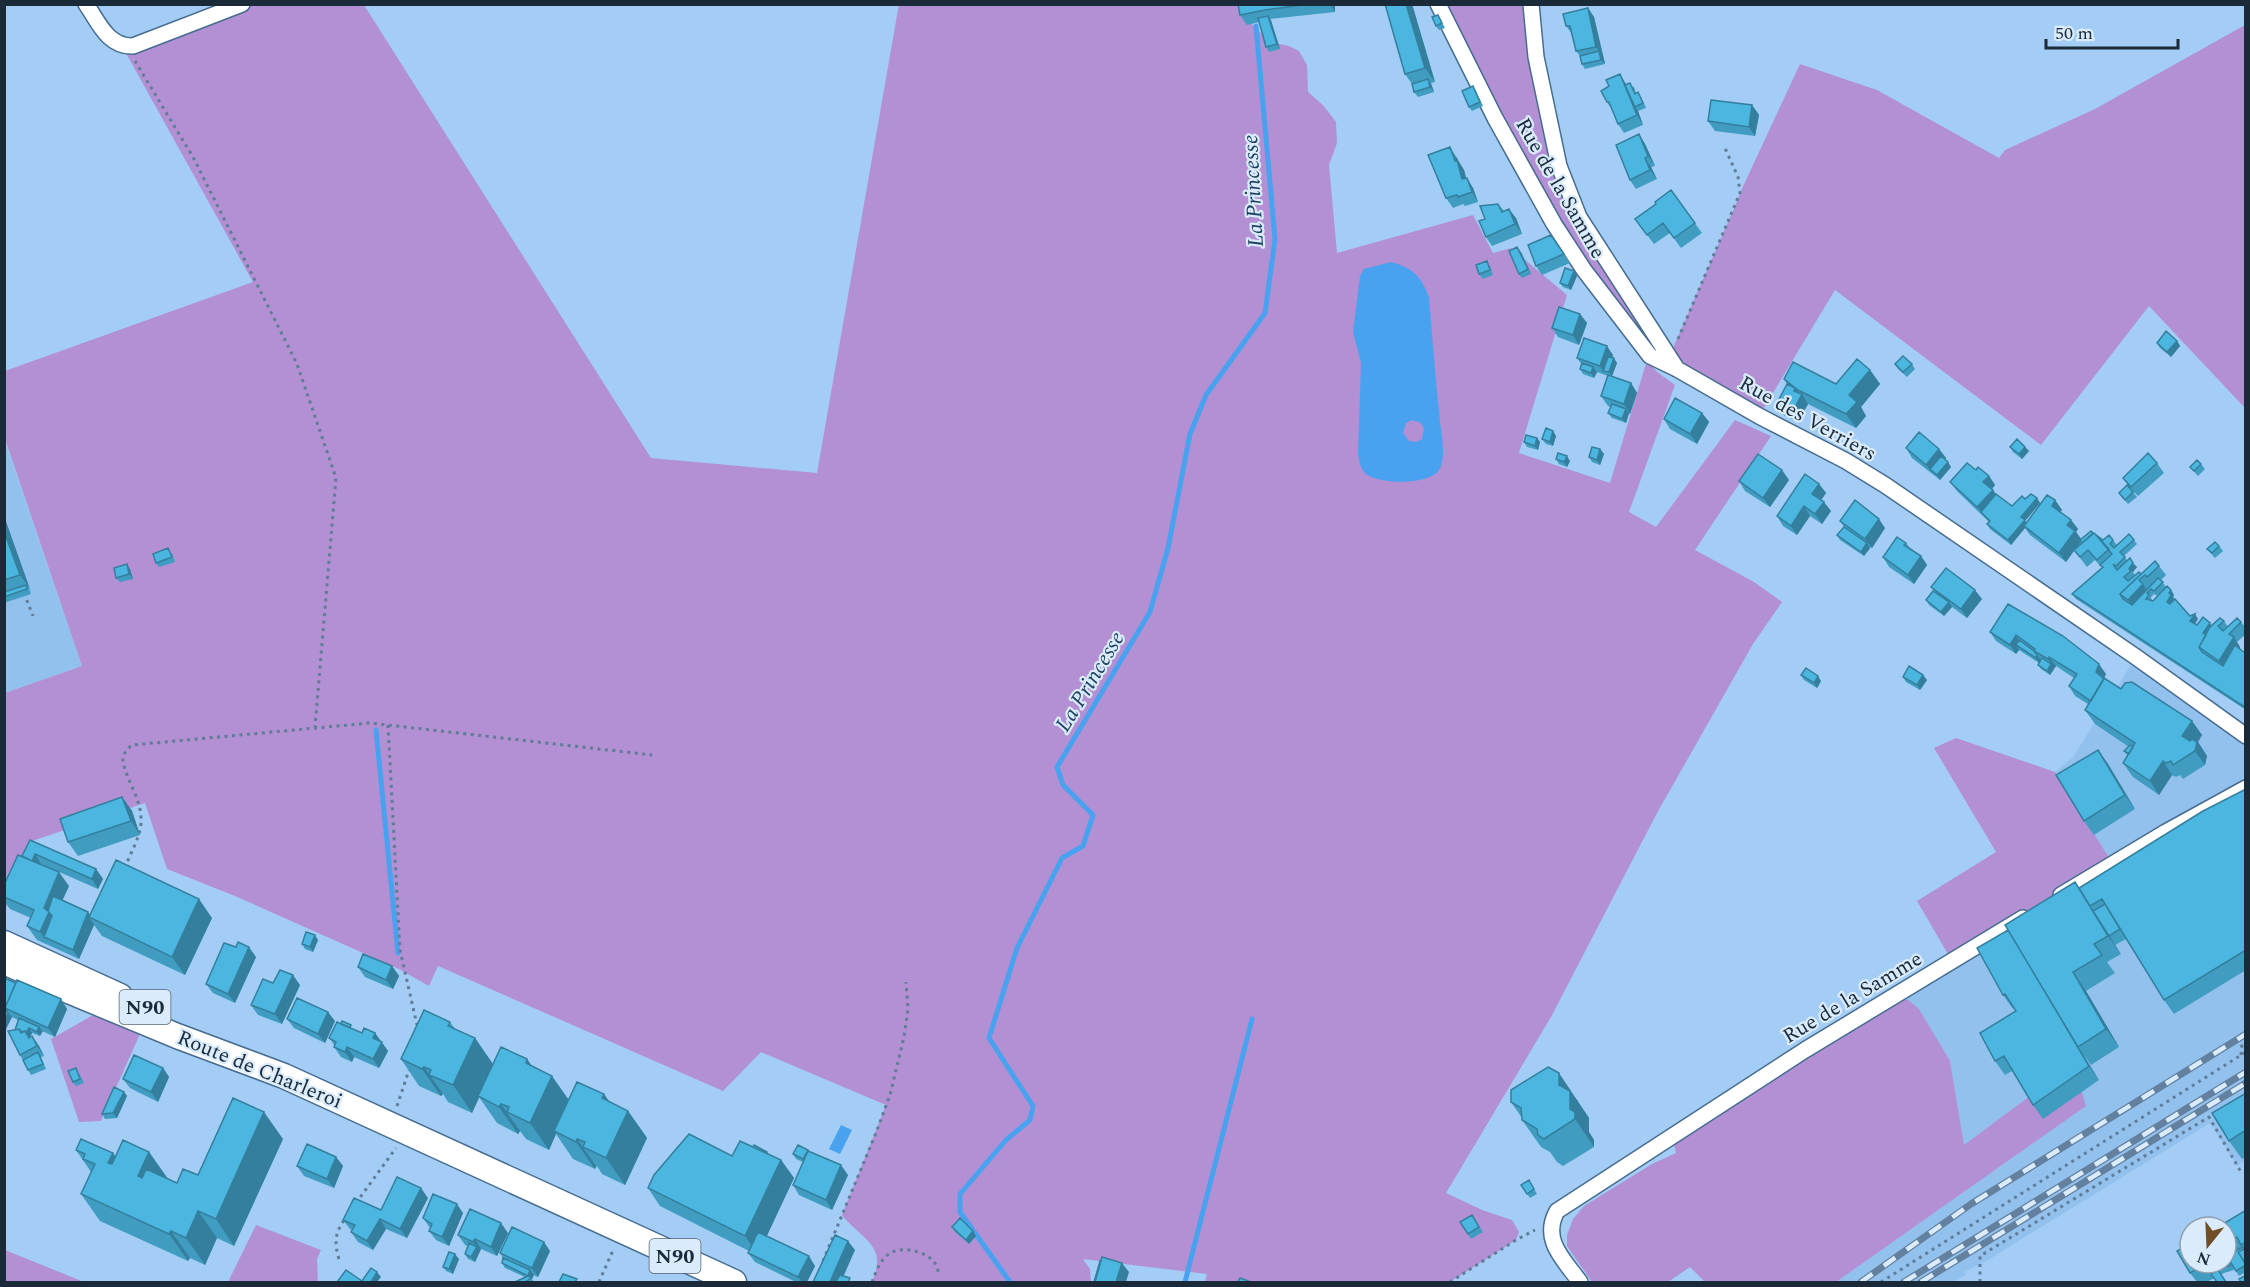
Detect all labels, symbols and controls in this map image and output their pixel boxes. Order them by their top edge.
scale bar [2046,12,2178,50]
text: 50 m [2055,20,2093,47]
street label: Rue de la Samme [1507,112,1614,265]
water label: La Princesse [1234,134,1273,248]
street label: Rue des Verriers [1733,368,1882,470]
water label: La Princesse [1047,625,1133,739]
street label: Rue de la Samme [1777,943,1928,1052]
road number: N90 [120,990,170,1024]
street label: Route de Charleroi [172,1022,347,1118]
north arrow [2178,1215,2238,1275]
road number: N90 [650,1239,700,1273]
text: N [2194,1245,2214,1272]

